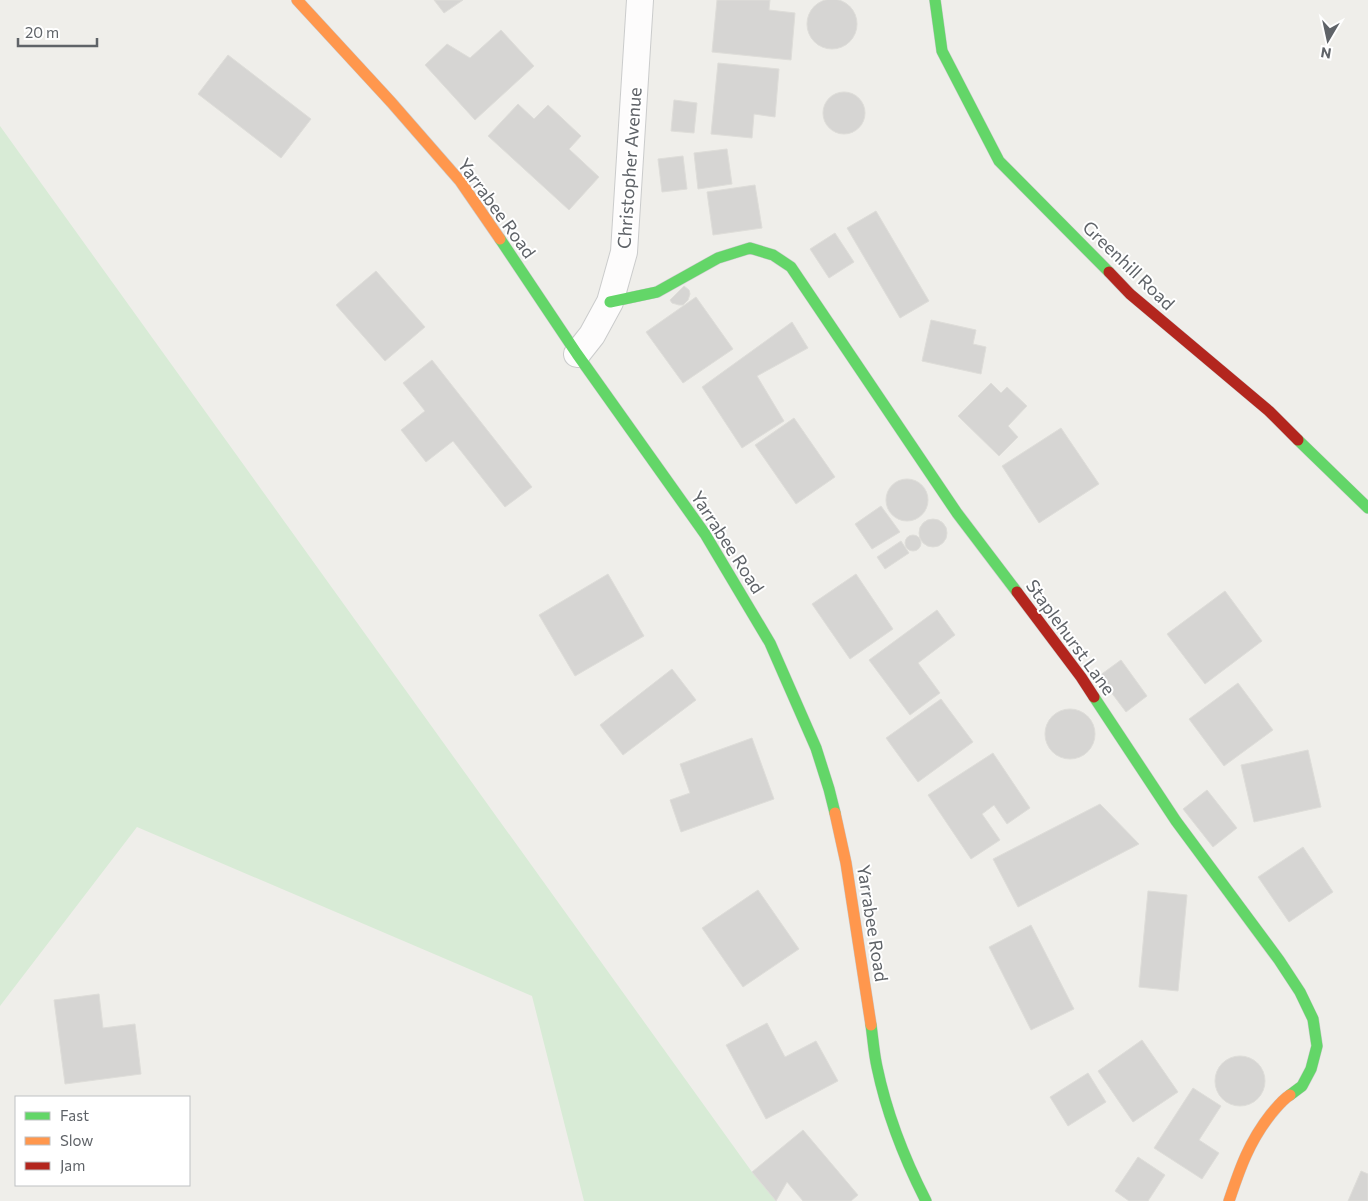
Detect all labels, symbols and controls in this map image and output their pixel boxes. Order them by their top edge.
scale bar [18,15,96,47]
north arrow [1303,15,1353,65]
text: 20 m [25,23,59,41]
text: N [1319,44,1332,63]
street label: Christopher Avenue [612,87,646,249]
street label: Yarrabee Road [453,154,541,262]
street label: Greenhill Road [1079,216,1179,314]
street label: Yarrabee Road [687,486,769,598]
street label: Staplehurst Lane [1022,575,1120,699]
street label: Yarrabee Road [853,863,893,983]
legend [15,1096,190,1186]
text: Fast [60,1106,89,1124]
text: Slow [60,1131,93,1149]
text: Jam [60,1156,85,1174]

